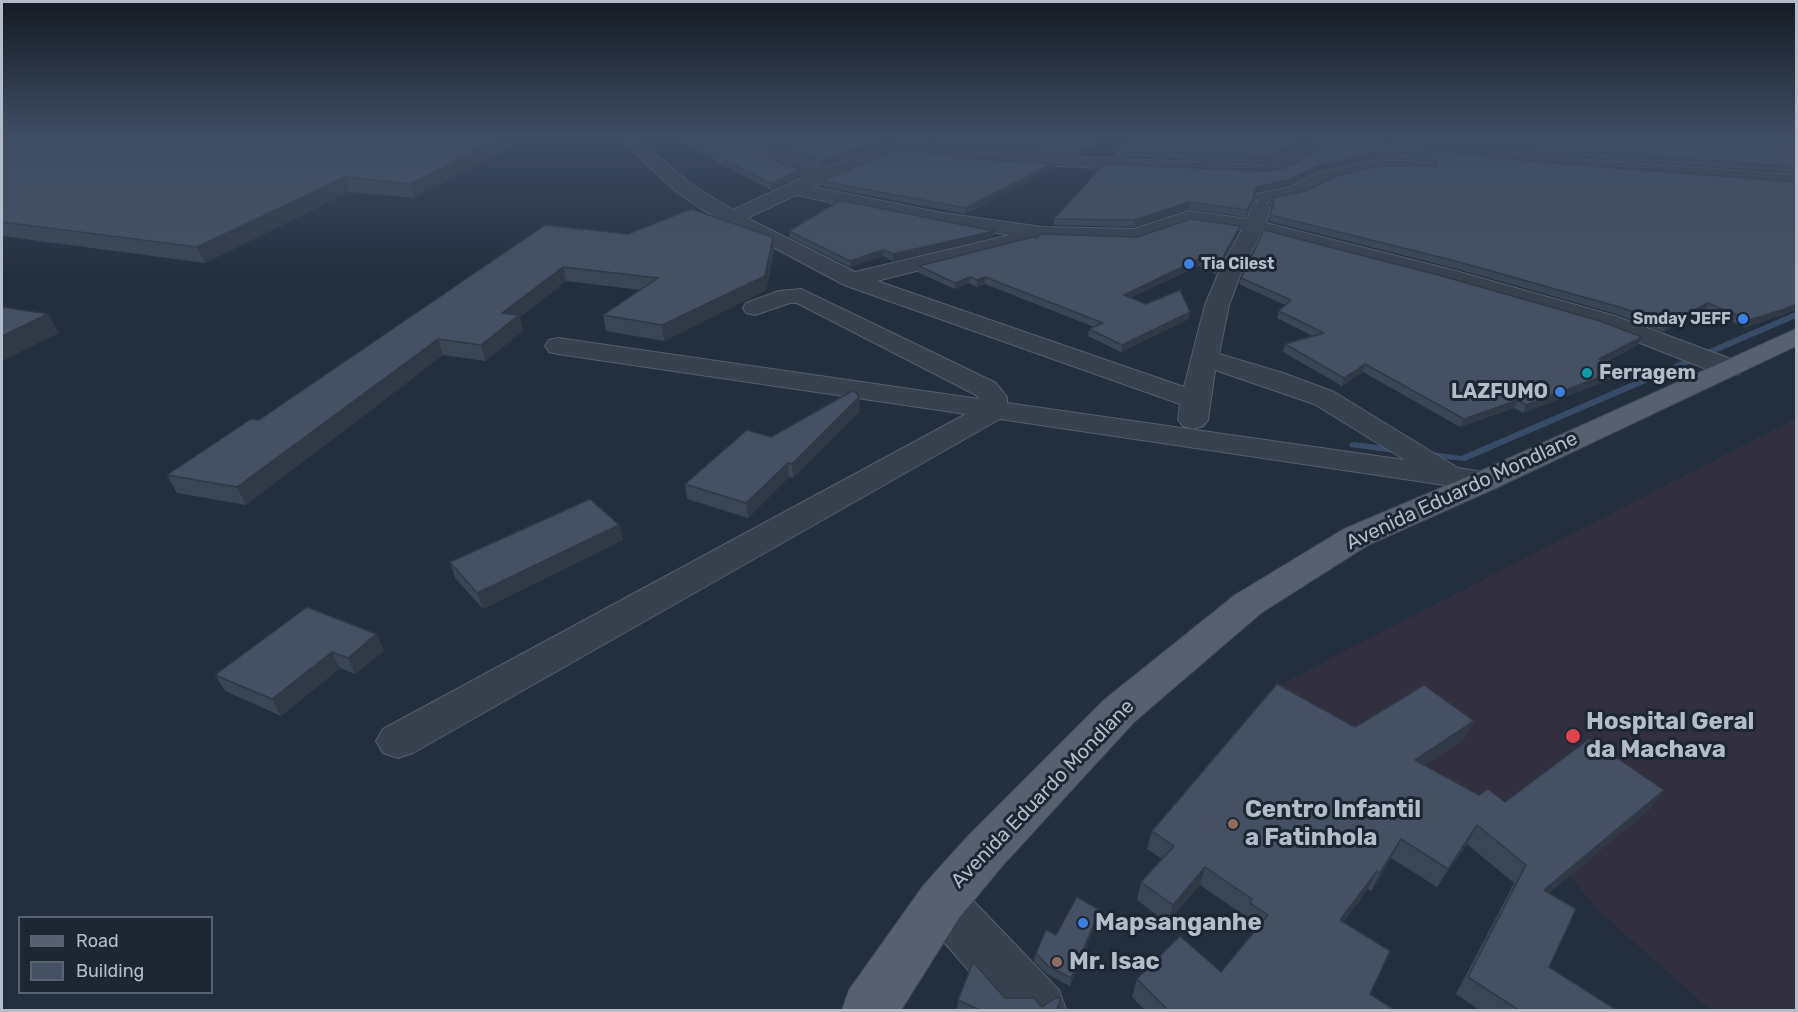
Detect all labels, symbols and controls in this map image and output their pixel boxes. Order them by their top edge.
place label: Tia Cilest [1201,254,1275,274]
marker: Tia Cilest [1182,257,1196,271]
place label: Smday JEFF [1633,309,1731,329]
marker: Smday JEFF [1736,312,1750,326]
place label: Ferragem [1599,361,1696,385]
marker: Ferragem [1580,366,1594,380]
place label: LAZFUMO [1451,380,1548,404]
marker: LAZFUMO [1553,385,1567,399]
street label: Avenida Eduardo Mondlane [1342,427,1582,555]
street label: Avenida Eduardo Mondlane [947,695,1139,893]
place label: Hospital Geral da Machava [1586,708,1754,764]
marker: Hospital Geral da Machava [1564,727,1582,745]
place label: Centro Infantil a Fatinhola [1245,796,1421,852]
marker: Centro Infantil a Fatinhola [1226,817,1240,831]
place label: Mapsanganhe [1095,909,1262,937]
legend [18,916,213,994]
marker: Mapsanganhe [1076,916,1090,930]
text: Road [76,930,119,952]
place label: Mr. Isac [1069,948,1160,976]
marker: Mr. Isac [1050,955,1064,969]
text: Building [76,960,144,982]

